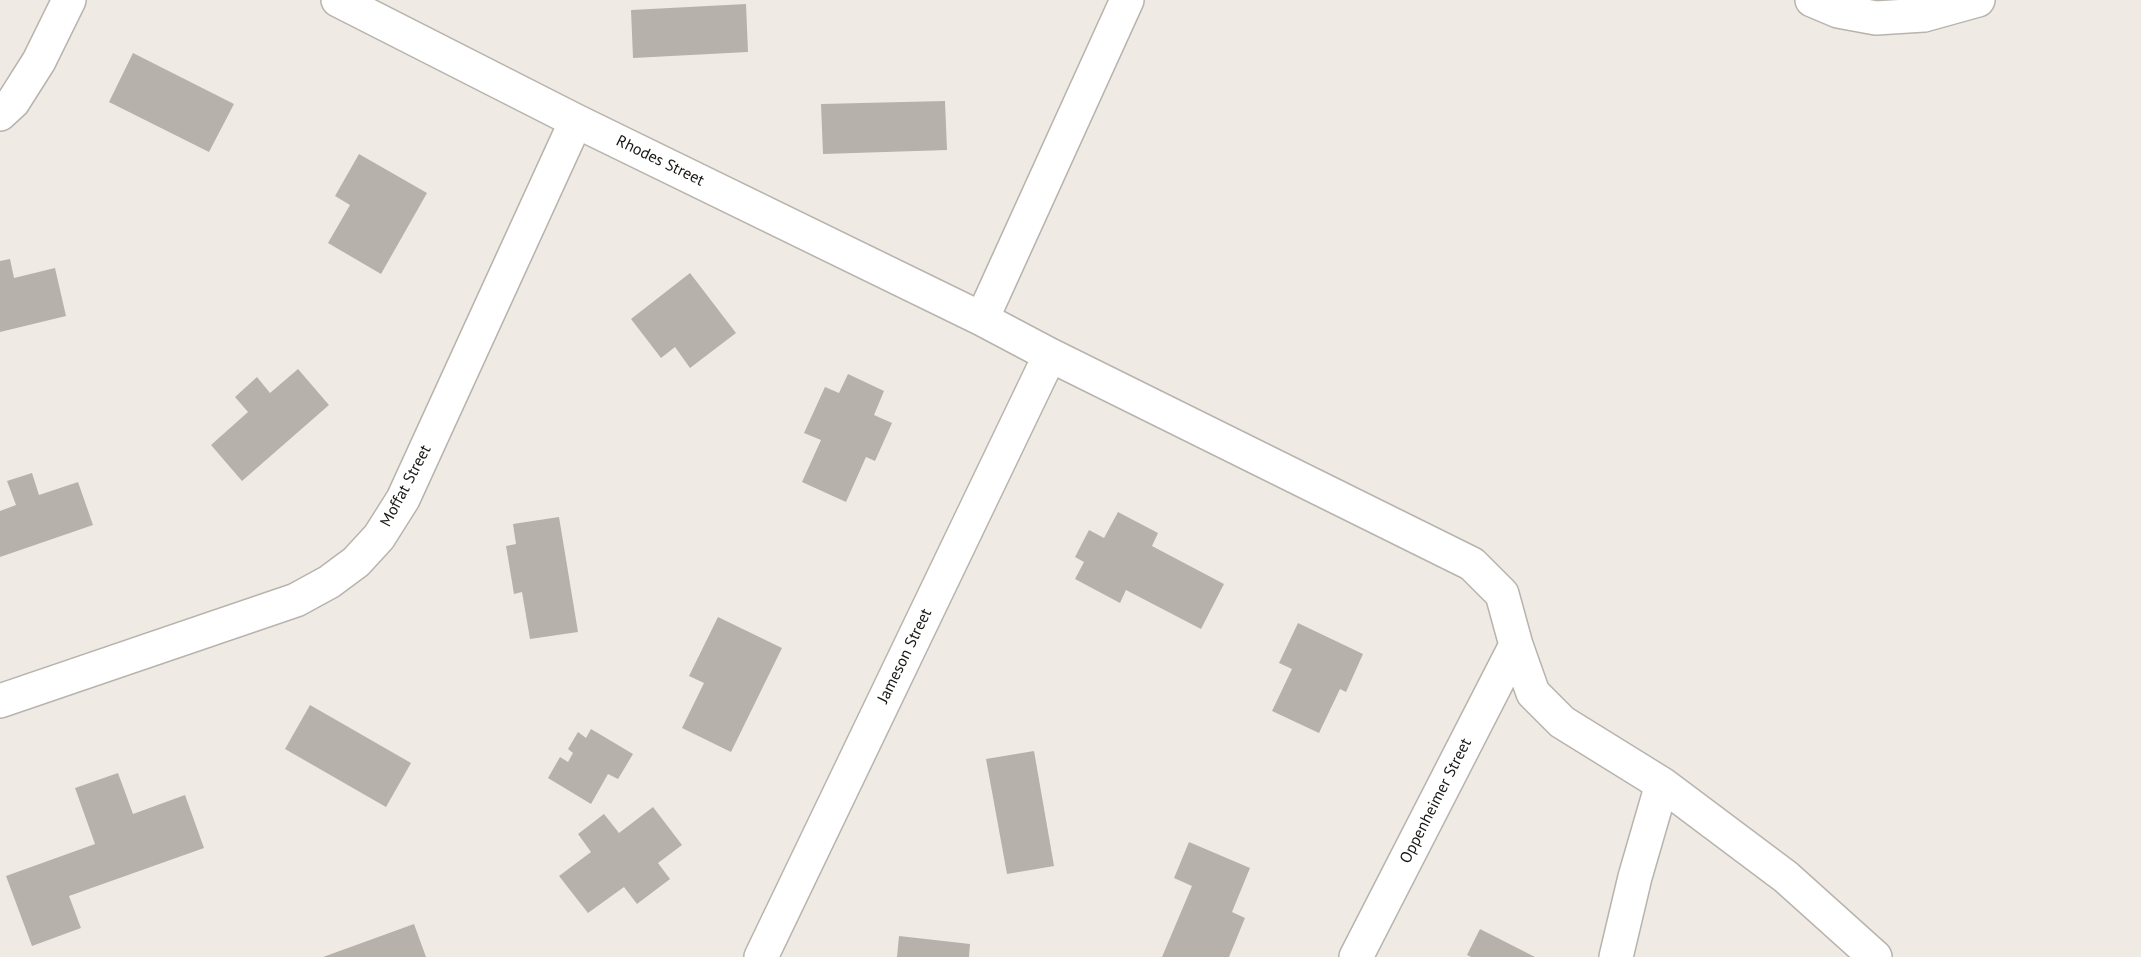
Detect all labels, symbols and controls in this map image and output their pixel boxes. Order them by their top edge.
street label: Rhodes Street [613,131,707,191]
street label: Moffat Street [376,442,436,530]
street label: Jameson Street [874,606,936,706]
street label: Oppenheimer Street [1396,735,1476,867]

